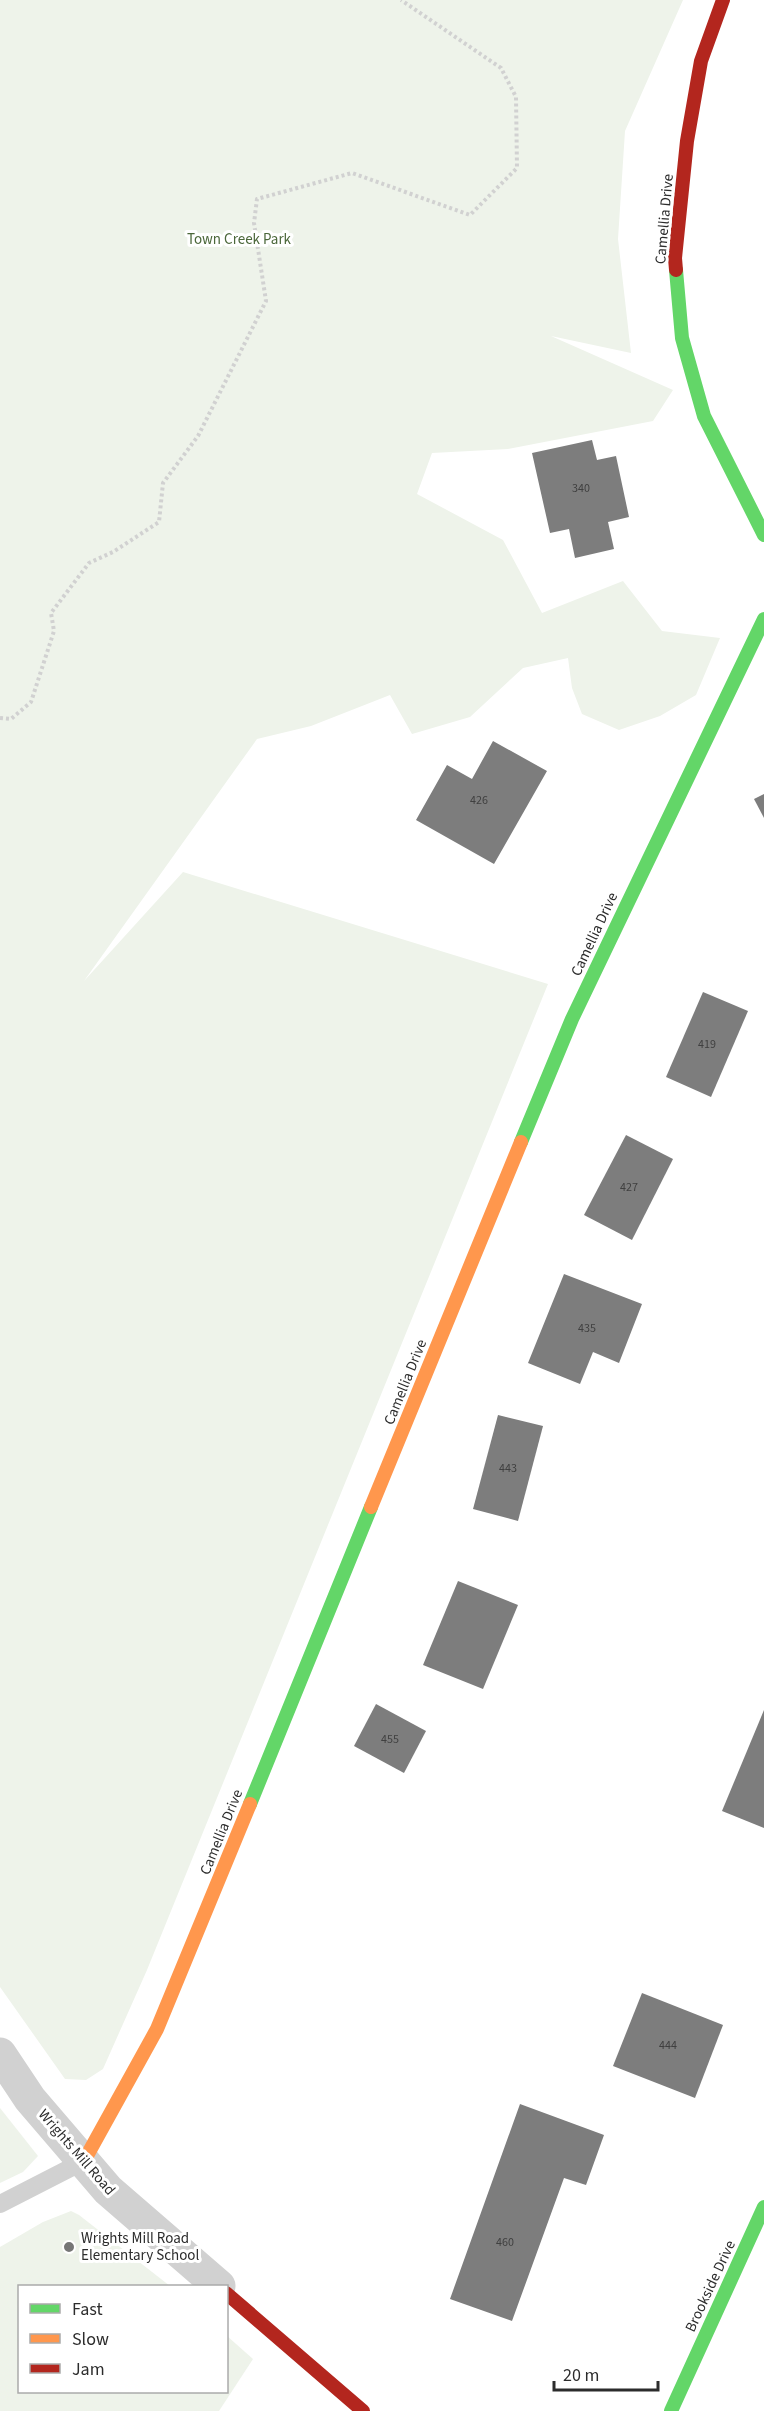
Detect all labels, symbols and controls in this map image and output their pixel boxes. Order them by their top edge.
street label: Camellia Drive [650,173,679,265]
park label: Town Creek Park [187,229,292,250]
house number: 340 [572,480,590,497]
house number: 426 [470,792,488,809]
street label: Camellia Drive [566,889,623,980]
house number: 419 [698,1036,716,1053]
house number: 427 [620,1179,638,1196]
house number: 435 [578,1320,596,1337]
street label: Camellia Drive [379,1336,432,1428]
house number: 443 [499,1460,517,1477]
house number: 455 [381,1731,399,1748]
street label: Camellia Drive [195,1786,248,1878]
house number: 444 [659,2037,677,2054]
street label: Wrights Mill Road [33,2105,120,2200]
place label: Wrights Mill Road Elementary School [81,2228,199,2266]
house number: 460 [496,2234,514,2251]
street label: Brookside Drive [680,2237,741,2335]
marker: Wrights Mill Road Elementary School [62,2240,76,2254]
legend [18,2285,228,2393]
text: Fast [72,2297,103,2322]
text: Slow [72,2327,109,2352]
scale bar [554,2354,658,2392]
text: Jam [72,2357,105,2382]
text: 20 m [563,2363,599,2388]

